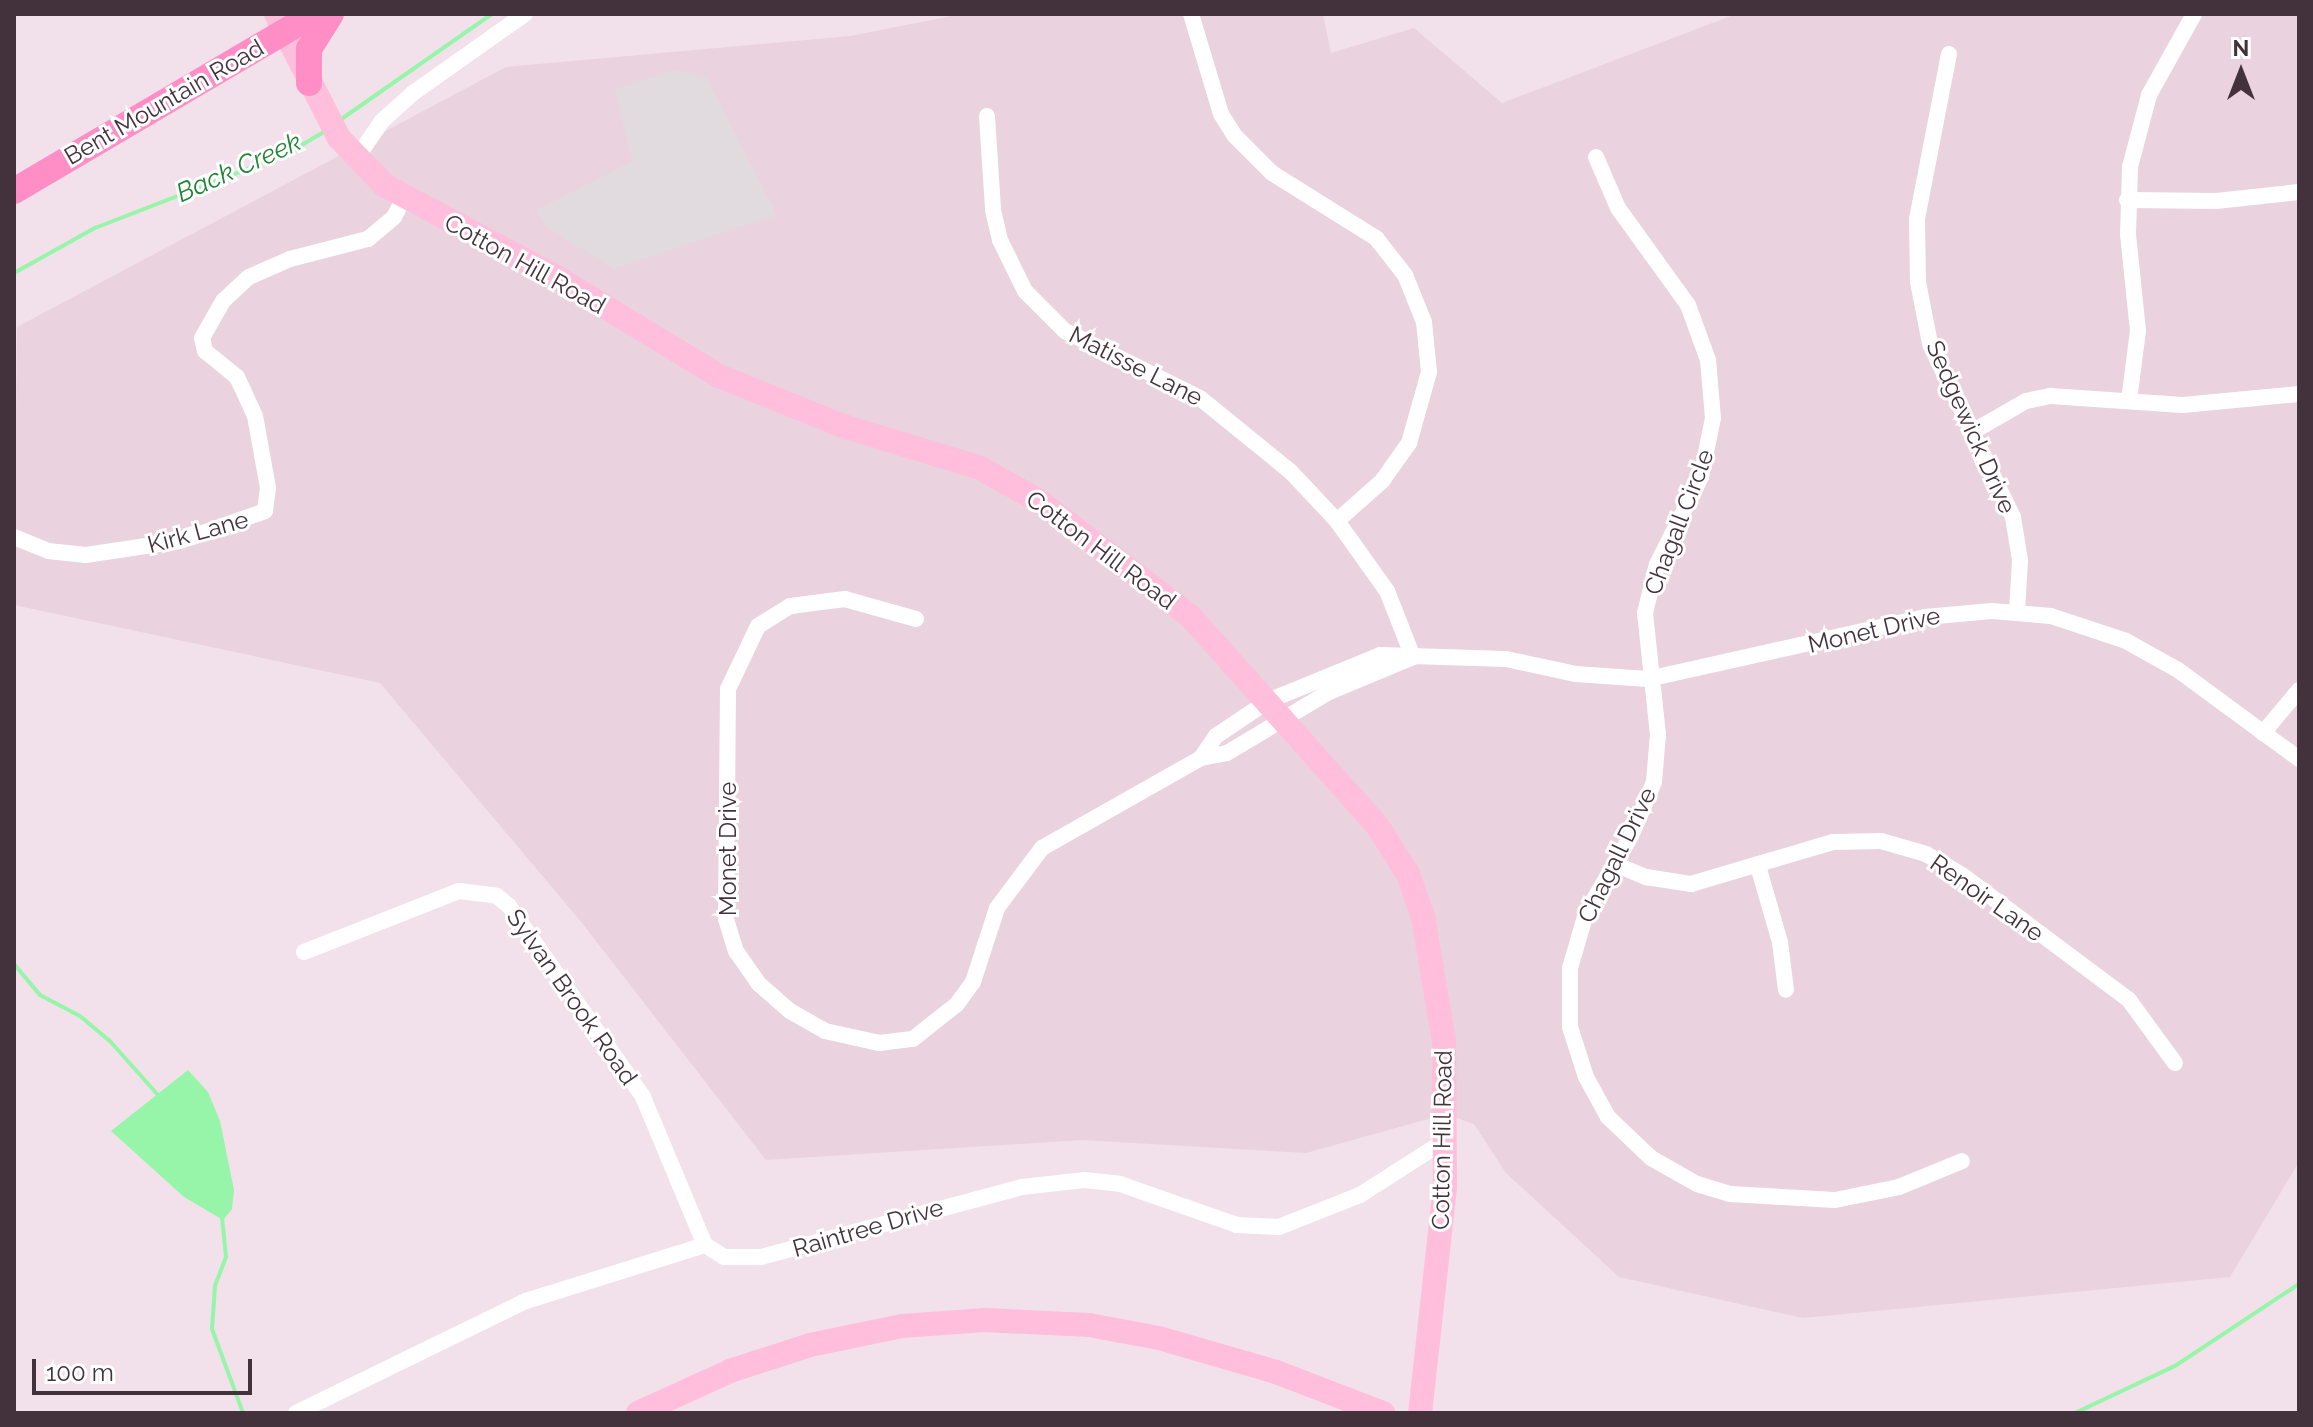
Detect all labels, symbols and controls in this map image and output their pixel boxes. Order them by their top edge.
north arrow [2201,32,2281,112]
street label: Bent Mountain Road [59,33,269,171]
text: N [2233,35,2249,61]
water label: Back Creek [172,127,306,209]
street label: Cotton Hill Road [439,208,611,320]
street label: Matisse Lane [1065,320,1207,412]
street label: Sedgewick Drive [1920,336,2022,518]
street label: Chagall Circle [1638,445,1720,599]
street label: Cotton Hill Road [1020,484,1182,616]
street label: Kirk Lane [144,505,252,559]
street label: Monet Drive [1805,601,1943,659]
street label: Monet Drive [714,782,742,916]
street label: Chagall Drive [1572,782,1662,928]
street label: Renoir Lane [1924,848,2050,948]
street label: Sylvan Brook Road [501,904,643,1090]
street label: Cotton Hill Road [1426,1050,1458,1230]
street label: Raintree Drive [789,1193,947,1263]
scale bar [36,1343,256,1393]
text: 100 m [46,1358,114,1387]

